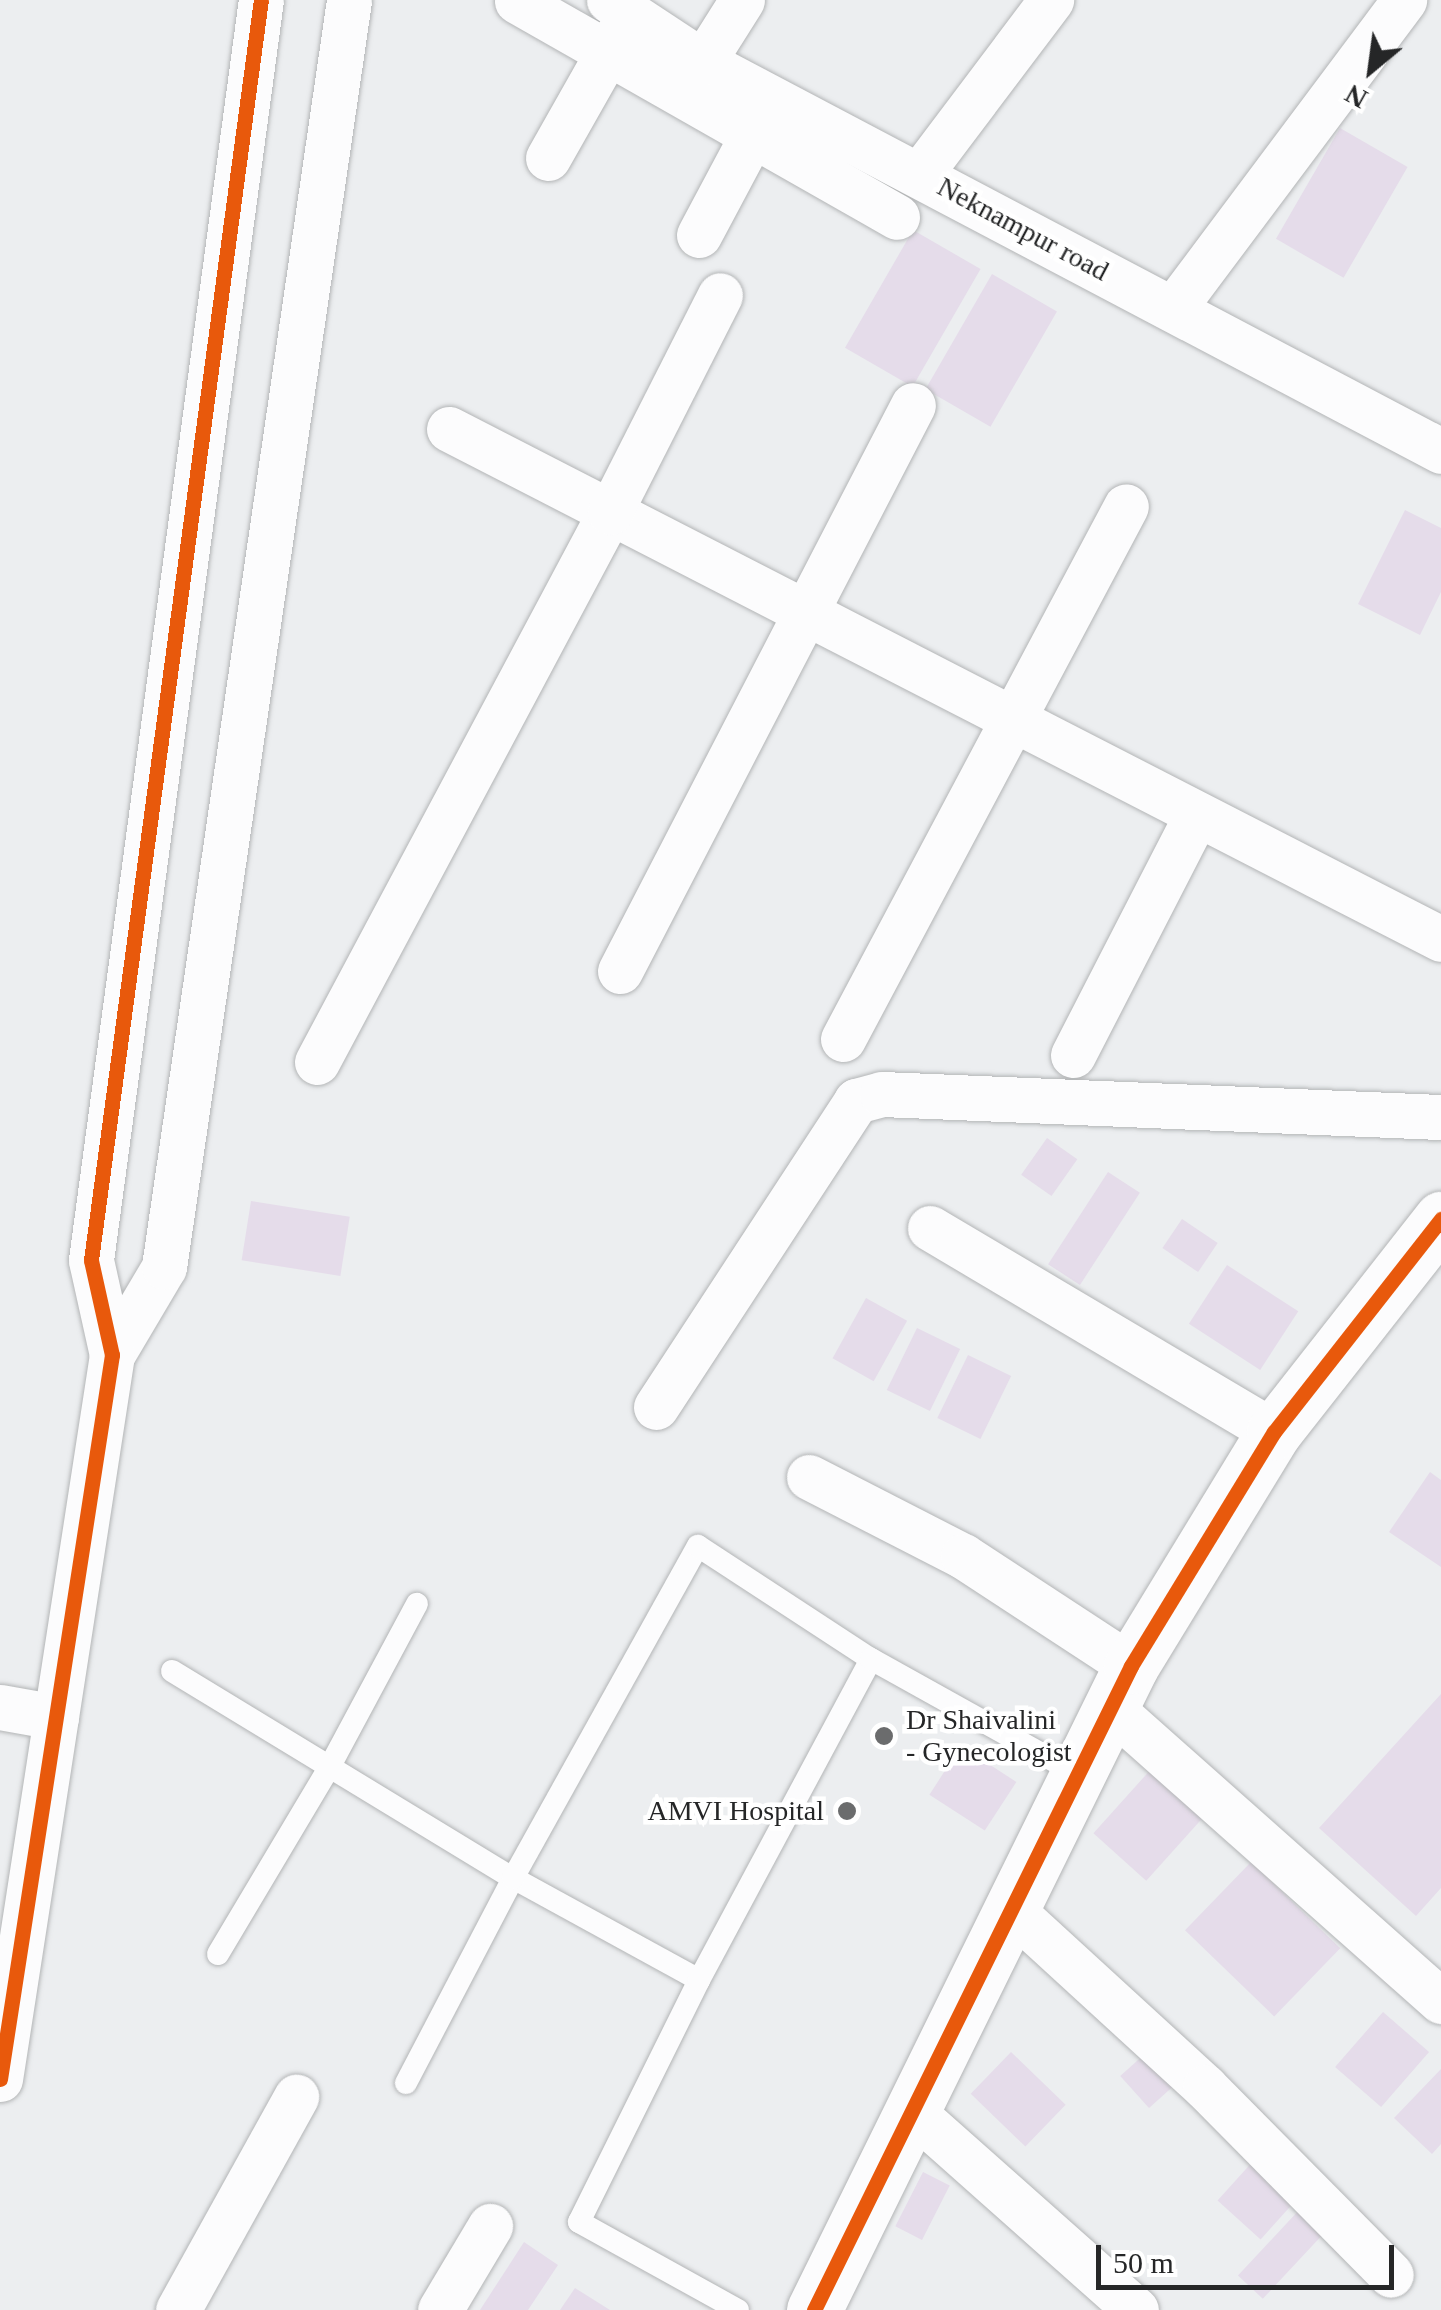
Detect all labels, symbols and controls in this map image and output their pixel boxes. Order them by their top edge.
north arrow [1321,20,1421,120]
text: N [1340,78,1373,115]
street label: Neknampur road [932,170,1114,288]
place label: Dr Shaivalini - Gynecologist [906,1703,1072,1769]
marker: Dr Shaivalini - Gynecologist [871,1723,897,1749]
place label: AMVI Hospital [647,1794,824,1828]
marker: AMVI Hospital [834,1798,860,1824]
scale bar [1101,2225,1398,2287]
text: 50 m [1113,2246,1174,2279]

